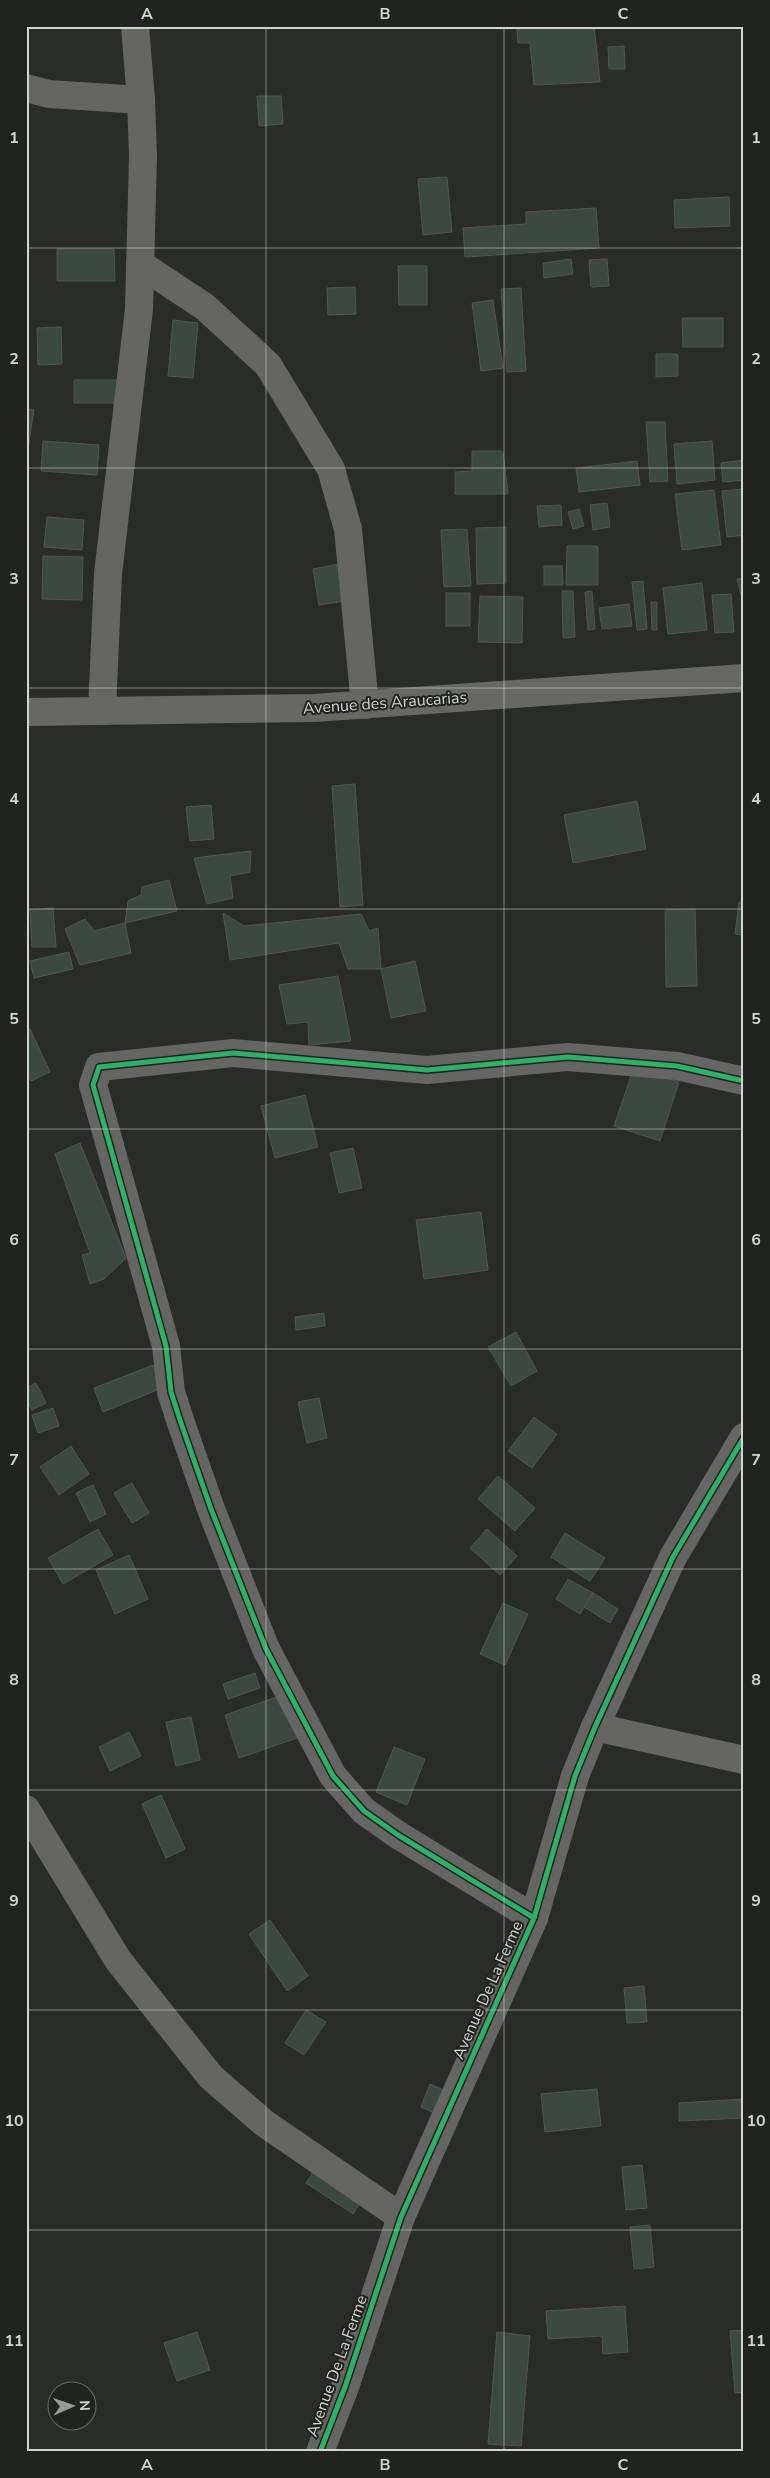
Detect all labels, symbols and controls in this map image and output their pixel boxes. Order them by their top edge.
text: A [141,3,153,25]
text: B [379,3,391,25]
text: C [618,3,629,25]
text: 1 [9,127,19,149]
text: 1 [751,127,761,149]
text: 2 [9,348,19,370]
text: 2 [751,348,761,370]
text: 3 [9,568,19,590]
text: 3 [751,568,761,590]
street label: Avenue des Araucarias [302,686,468,720]
text: 4 [9,788,19,810]
text: 4 [751,788,761,810]
text: 5 [9,1008,19,1030]
text: 5 [751,1008,761,1030]
text: 6 [9,1229,19,1251]
text: 6 [751,1229,761,1251]
text: 7 [9,1449,19,1471]
text: 7 [751,1449,761,1471]
text: 8 [9,1669,19,1691]
text: 8 [751,1669,761,1691]
text: 9 [9,1890,19,1912]
text: 9 [751,1890,761,1912]
street label: Avenue De La Ferme [448,1917,528,2063]
text: 10 [4,2110,24,2132]
text: 10 [746,2110,766,2132]
street label: Avenue De La Ferme [301,2292,373,2440]
text: 11 [4,2330,24,2352]
text: 11 [746,2330,766,2352]
north arrow [48,2380,98,2430]
text: N [75,2400,94,2411]
text: A [141,2454,153,2476]
text: B [379,2454,391,2476]
text: C [618,2454,629,2476]

